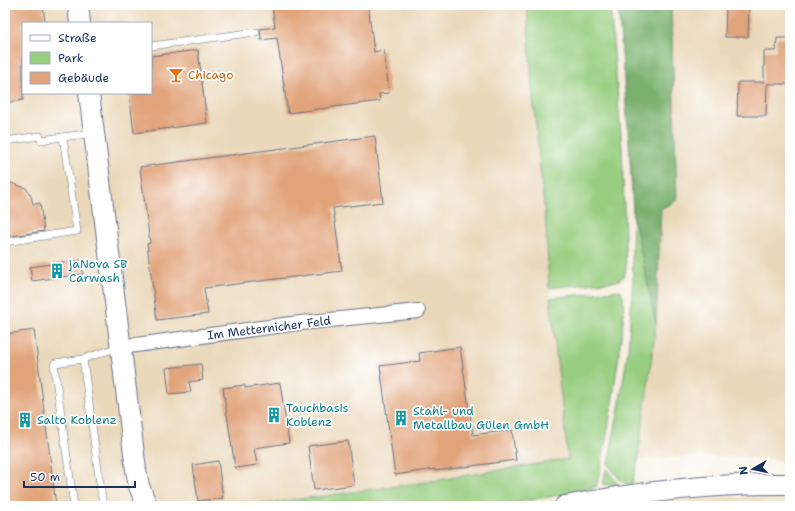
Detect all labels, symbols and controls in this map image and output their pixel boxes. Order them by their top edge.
legend [22,22,152,94]
text: Straße [58,30,97,46]
text: Park [58,50,84,66]
bar icon: Chicago [167,66,185,84]
place label: Chicago [188,67,233,83]
text: Gebäude [58,70,109,86]
place label: jaNova SB Carwash [68,256,127,286]
building icon: jaNova SB Carwash [48,262,66,280]
street label: Im Metternicher Feld [206,312,332,344]
place label: Tauchbasis Koblenz [286,400,349,430]
place label: Stahl- und Metallbau Gülen GmbH [413,403,549,433]
building icon: Tauchbasis Koblenz [265,406,283,424]
building icon: Stahl- und Metallbau Gülen GmbH [392,409,410,427]
building icon: Salto Koblenz [16,411,34,429]
place label: Salto Koblenz [37,412,117,428]
north arrow [733,449,773,489]
scale bar [24,463,135,489]
text: N [735,465,752,476]
text: 50 m [30,469,60,485]

